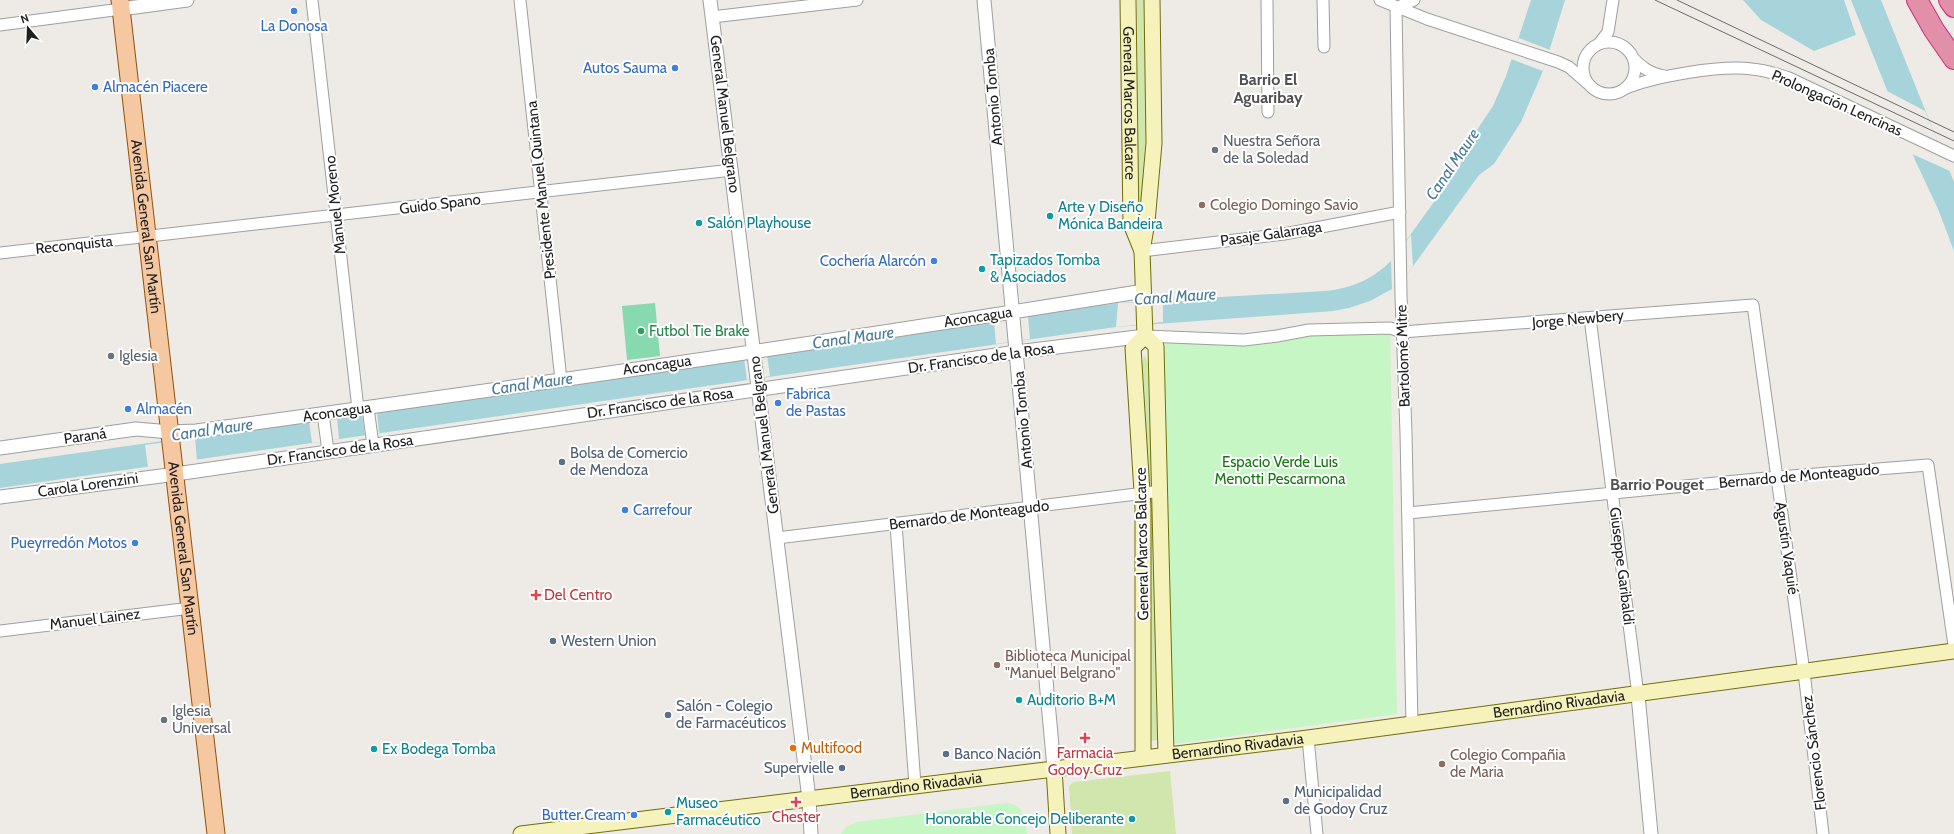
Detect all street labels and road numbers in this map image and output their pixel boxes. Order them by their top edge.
street label: General Marcos Balcarce [1119,26,1139,180]
street label: General Manuel Belgrano [706,34,744,194]
street label: Antonio Tomba [980,47,1006,146]
street label: Prolongación Lencinas [1769,66,1905,140]
street label: Presidente Manuel Quintana [523,99,559,280]
street label: Avenida General San Martín [127,138,165,315]
street label: Manuel Moreno [321,155,349,255]
street label: Guido Spano [398,190,482,218]
street label: Pasaje Galarraga [1219,218,1324,250]
street label: Reconquista [34,232,114,258]
street label: Aconcagua [943,303,1014,331]
street label: Bartolomé Mitre [1392,304,1414,408]
street label: Jorge Newbery [1530,306,1625,332]
street label: Dr. Francisco de la Rosa [907,339,1056,377]
street label: Aconcagua [622,351,693,379]
street label: General Manuel Belgrano [745,355,783,515]
street label: Antonio Tomba [1010,370,1036,469]
street label: Dr. Francisco de la Rosa [586,384,735,422]
street label: Aconcagua [302,398,373,426]
street label: Paraná [62,424,108,448]
street label: Dr. Francisco de la Rosa [266,431,415,469]
street label: Avenida General San Martín [164,460,202,636]
street label: Bernardo de Monteagudo [1718,460,1880,492]
street label: General Marcos Balcarce [1132,467,1152,621]
street label: Carola Lorenzini [37,469,139,501]
street label: Bernardo de Monteagudo [888,496,1050,534]
street label: Agustín Vaquié [1772,500,1802,596]
street label: Giuseppe Garibaldi [1606,506,1638,626]
street label: Manuel Lainez [49,605,141,633]
street label: Bernardino Rivadavia [1492,686,1627,722]
street label: Florencio Sánchez [1798,694,1830,812]
street label: Bernardino Rivadavia [1171,730,1305,764]
street label: Bernardino Rivadavia [849,769,984,803]

